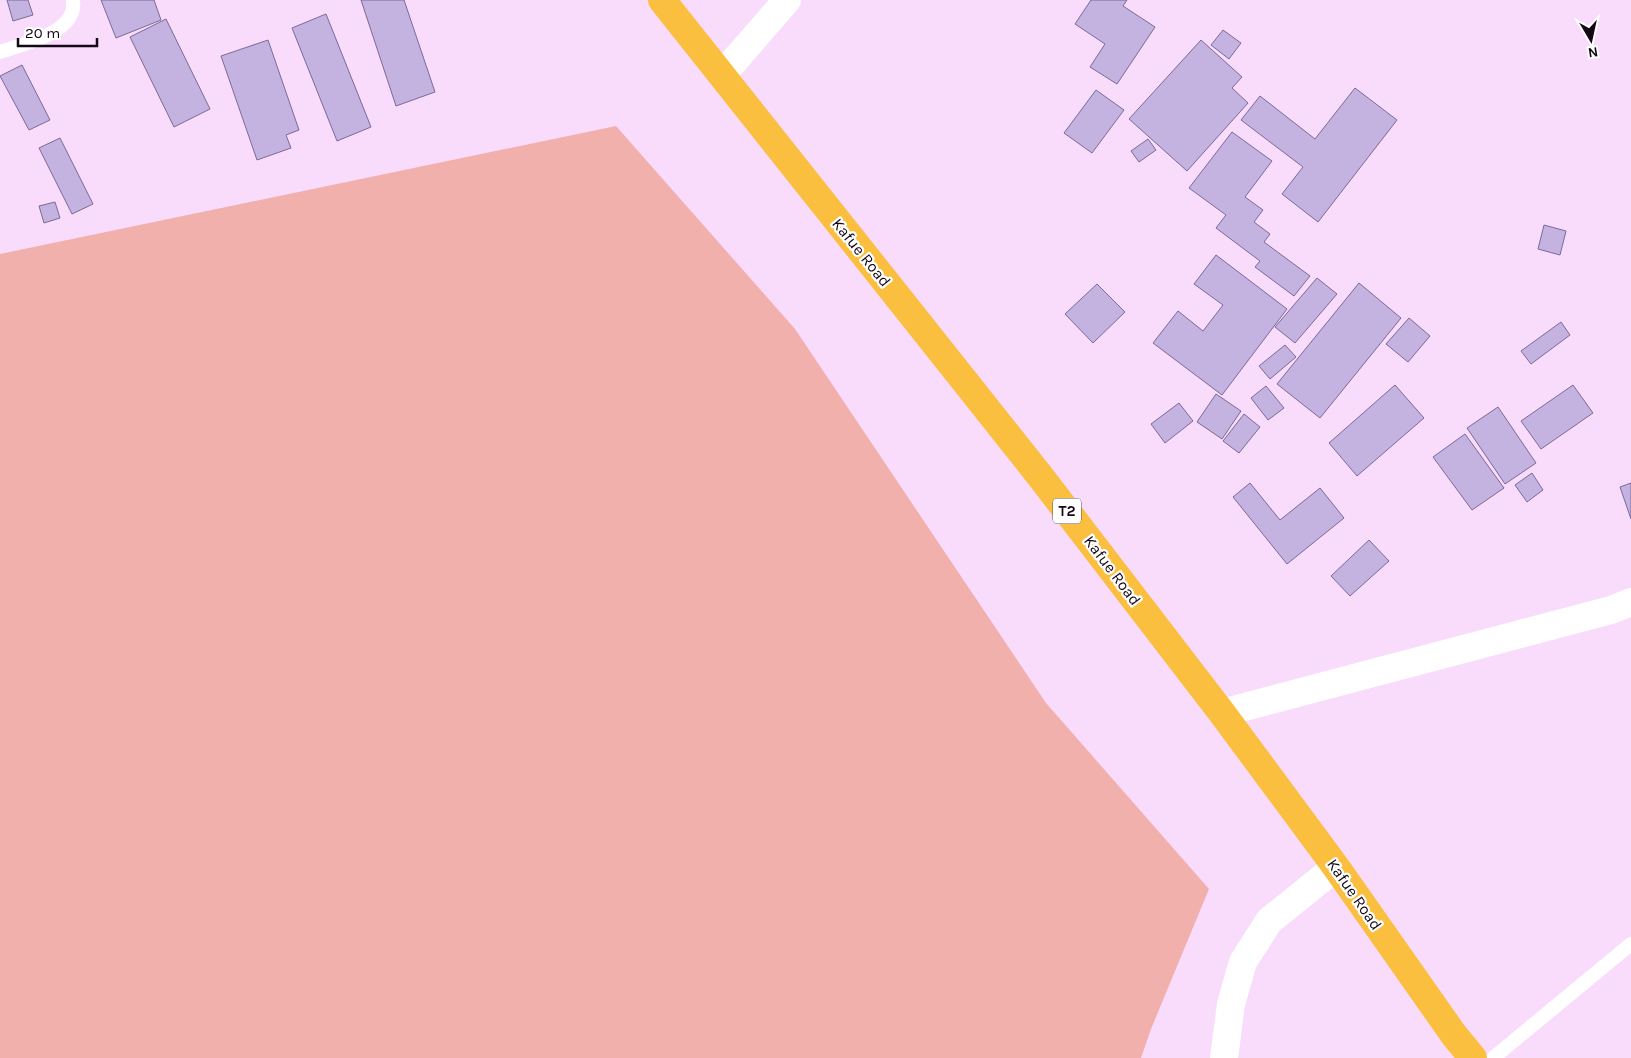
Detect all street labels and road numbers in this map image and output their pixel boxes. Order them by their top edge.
street label: Kafue Road [828,214,895,290]
road number: T2 [1053,498,1081,524]
street label: Kafue Road [1080,532,1145,609]
street label: Kafue Road [1323,855,1386,934]

